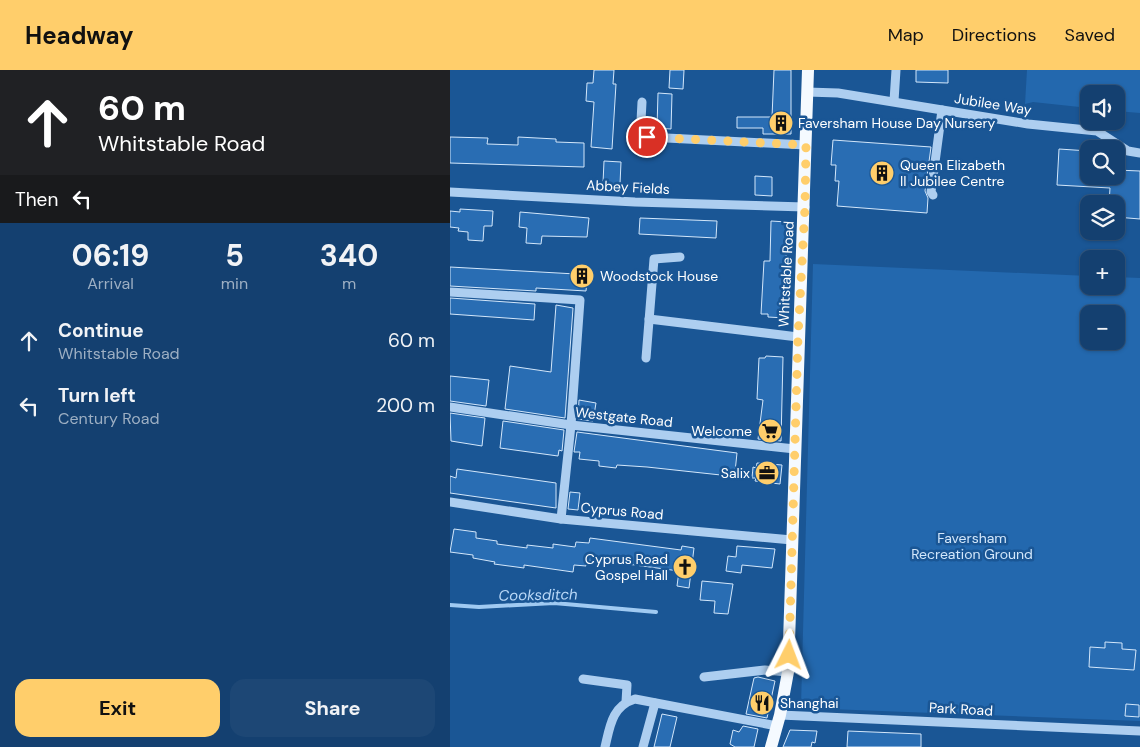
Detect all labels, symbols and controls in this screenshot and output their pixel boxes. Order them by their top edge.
text: Headway [25,20,134,51]
text: Map [888,23,924,47]
text: Directions [952,23,1037,47]
text: Saved [1065,23,1115,47]
text: 60 m [98,85,186,131]
map controls [1080,85,1125,350]
button: sound [1080,85,1125,130]
street label: Jubilee Way [953,89,1033,119]
icon: ahead [15,90,80,155]
building icon: Faversham House Day Nursery [768,110,794,136]
place label: Faversham House Day Nursery [798,114,996,132]
pin [626,116,668,158]
icon: arrive [633,123,661,151]
text: Whitstable Road [98,129,265,158]
button: search [1080,140,1125,185]
place label: Queen Elizabeth II Jubilee Centre [900,156,1005,190]
building icon: Queen Elizabeth II Jubilee Centre [869,160,895,186]
street label: Abbey Fields [586,176,670,198]
icon: left [68,185,96,213]
text: Then [15,187,58,212]
button: layers [1080,195,1125,240]
street label: Whitstable Road [774,220,798,328]
text: 06:19 [72,236,149,275]
text: 5 [225,236,244,275]
text: 340 [320,236,378,275]
button: + [1080,250,1125,295]
building icon: Woodstock House [569,263,595,289]
place label: Woodstock House [600,267,718,285]
text: Arrival [87,273,134,294]
text: min [221,273,248,294]
text: m [342,273,356,294]
button: − [1080,305,1125,350]
text: Continue [58,318,144,343]
icon: ahead [15,327,43,355]
text: 60 m [388,328,435,353]
text: Whitstable Road [58,343,180,364]
text: Turn left [58,383,136,408]
icon: left [15,392,43,420]
text: 200 m [376,393,435,418]
street label: Westgate Road [574,403,674,431]
text: Century Road [58,408,160,429]
supermarket icon: Welcome [757,418,783,444]
place label: Welcome [691,422,752,440]
office icon: Salix [754,460,780,486]
place label: Salix [721,464,750,482]
street label: Cyprus Road [580,498,664,524]
park label: Faversham Recreation Ground [911,529,1033,563]
place label: Cyprus Road Gospel Hall [585,550,668,584]
church icon: Cyprus Road Gospel Hall [672,554,698,580]
water label: Cooksditch [498,584,578,606]
position arrow [762,628,814,680]
button: Exit [15,679,220,737]
button: Share [230,679,435,737]
restaurant icon: Shanghai [749,690,775,716]
place label: Shanghai [780,694,839,712]
street label: Park Road [929,698,993,720]

